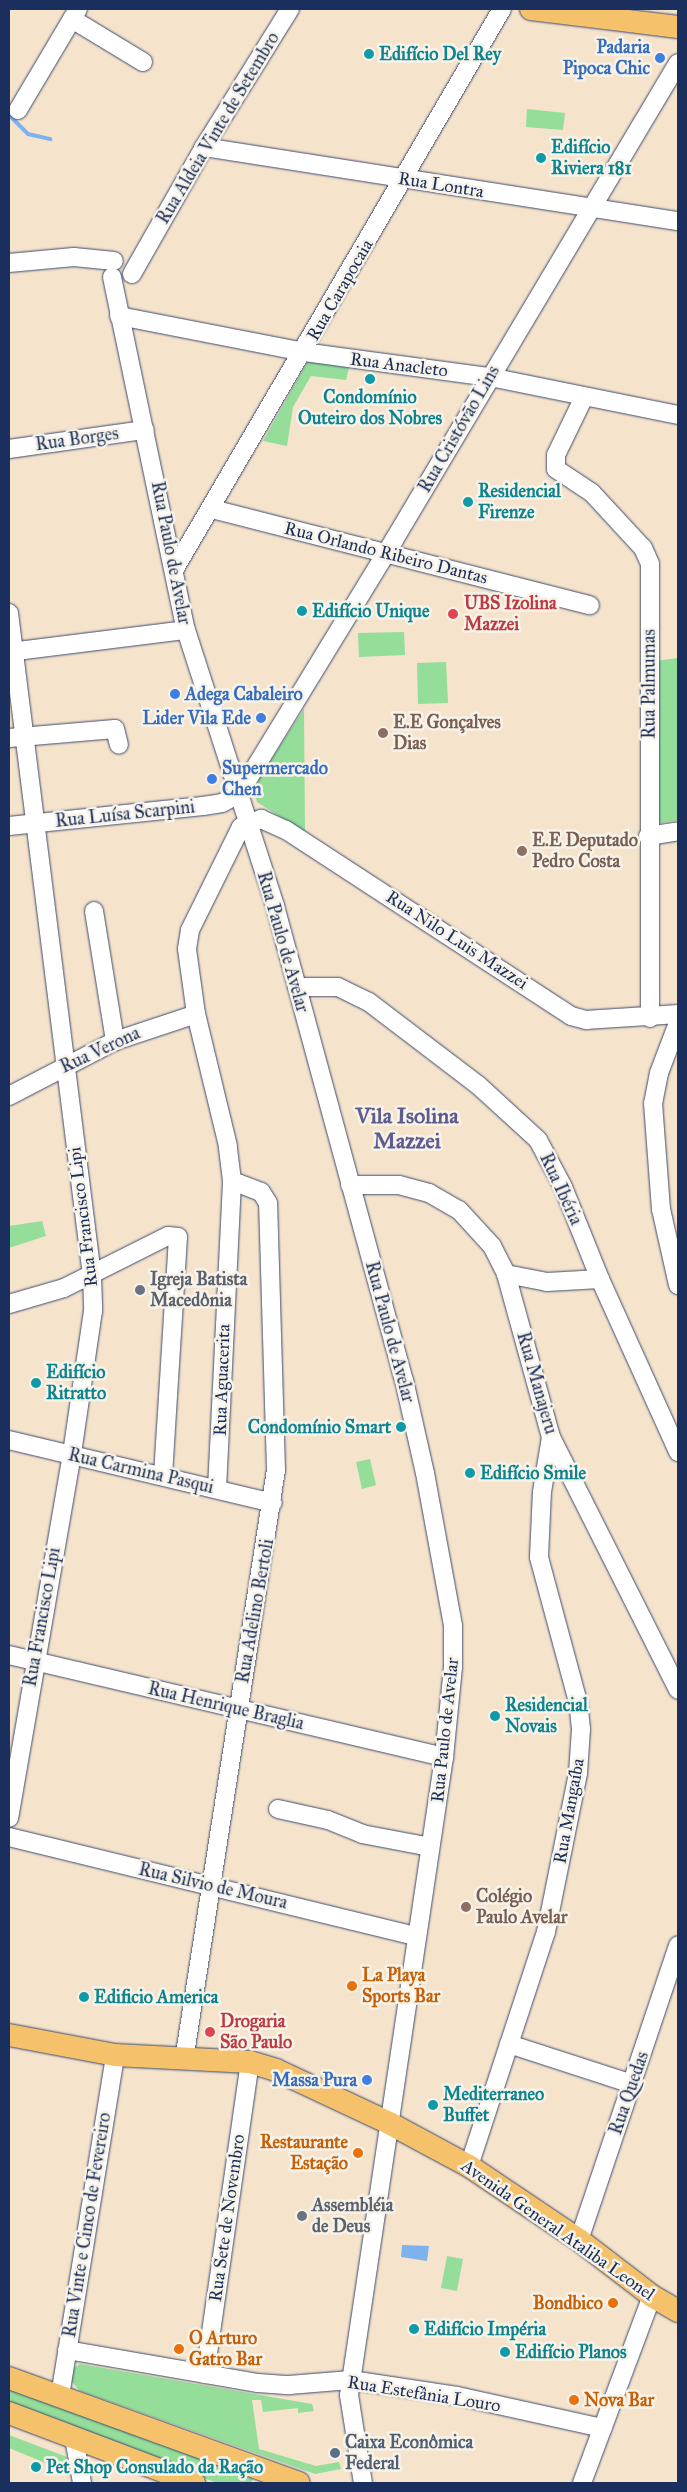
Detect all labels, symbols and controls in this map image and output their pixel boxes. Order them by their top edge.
street label: Rua Aldeia Vinte de Setembro [152,28,284,228]
place label: Padaria Pipoca Chic [563,37,650,80]
place label: Edifício Del Rey [379,43,501,65]
marker: Edifício Del Rey [363,48,375,60]
marker: Padaria Pipoca Chic [654,52,666,64]
place label: Edifício Riviera 181 [551,137,632,180]
marker: Edifício Riviera 181 [535,152,547,164]
street label: Rua Lontra [397,168,485,202]
street label: Rua Carapocaia [302,235,378,345]
street label: Rua Anacleto [349,348,449,382]
street label: Rua Cristóvão Lins [414,362,504,496]
marker: Condomínio Outeiro dos Nobres [364,373,376,385]
place label: Condomínio Outeiro dos Nobres [298,387,442,429]
street label: Rua Borges [34,422,120,456]
street label: Rua Paulo de Avelar [147,479,195,627]
place label: Residencial Firenze [478,481,561,524]
marker: Residencial Firenze [462,496,474,508]
street label: Rua Orlando Ribeiro Dantas [282,517,490,589]
place label: UBS Izolina Mazzei [464,593,557,636]
place label: Edifício Unique [312,600,429,622]
marker: Edifício Unique [296,605,308,617]
marker: UBS Izolina Mazzei [446,607,460,621]
street label: Rua Palmumas [638,629,660,739]
place label: Adega Cabaleiro [185,683,303,705]
marker: Adega Cabaleiro [169,688,181,700]
place label: Lider Vila Ede [142,707,251,729]
marker: Lider Vila Ede [255,712,267,724]
place label: E.E Gonçalves Dias [393,712,501,754]
marker: E.E Gonçalves Dias [377,727,389,739]
place label: Supermercado Chen [222,758,328,801]
marker: Supermercado Chen [206,773,218,785]
street label: Rua Luísa Scarpini [54,796,196,832]
place label: E.E Deputado Pedro Costa [532,830,638,872]
marker: E.E Deputado Pedro Costa [516,845,528,857]
street label: Rua Paulo de Avelar [253,869,313,1015]
street label: Rua Nilo Luis Mazzei [382,886,532,994]
street label: Rua Verona [57,1022,143,1078]
district label: Vila Isolina Mazzei [356,1102,458,1154]
street label: Rua Francisco Lipi [64,1146,102,1288]
street label: Rua Ibéria [535,1150,587,1228]
street label: Rua Paulo de Avelar [361,1259,419,1405]
place label: Igreja Batista Macedônia [150,1269,247,1312]
marker: Igreja Batista Macedônia [134,1284,146,1296]
street label: Rua Aguacerita [209,1324,235,1436]
street label: Rua Manajeru [512,1329,562,1437]
place label: Edifício Ritratto [46,1362,106,1405]
marker: Edifício Ritratto [30,1377,42,1389]
place label: Condomínio Smart [248,1416,391,1438]
marker: Condomínio Smart [395,1421,407,1433]
street label: Rua Carmina Pasqui [66,1444,216,1498]
place label: Edifício Smile [480,1462,586,1484]
marker: Edifício Smile [464,1467,476,1479]
street label: Rua Adelino Bertoli [232,1537,278,1685]
street label: Rua Francisco Lipi [19,1546,65,1688]
street label: Rua Paulo de Avelar [427,1656,463,1804]
street label: Rua Henrique Braglia [146,1678,306,1734]
place label: Residencial Novais [505,1695,588,1738]
marker: Residencial Novais [489,1710,501,1722]
street label: Rua Mangaíba [549,1757,589,1865]
street label: Rua Silvio de Moura [136,1858,290,1914]
place label: Colégio Paulo Avelar [476,1886,568,1928]
marker: Colégio Paulo Avelar [460,1901,472,1913]
place label: La Playa Sports Bar [362,1965,440,2008]
marker: La Playa Sports Bar [346,1980,358,1992]
place label: Edificio America [94,1986,218,2008]
marker: Edificio America [78,1991,90,2003]
place label: Drogaria São Paulo [220,2011,292,2054]
marker: Drogaria São Paulo [204,2026,216,2038]
street label: Rua Quedas [605,2049,653,2137]
place label: Massa Pura [272,2069,357,2091]
marker: Massa Pura [361,2074,373,2086]
place label: Mediterraneo Buffet [443,2084,544,2126]
marker: Mediterraneo Buffet [427,2099,439,2111]
street label: Rua Vinte e Cinco de Fevereiro [59,2111,115,2339]
place label: Restaurante Estação [260,2132,348,2174]
street label: Rua Sete de Novembro [205,2133,249,2303]
marker: Restaurante Estação [352,2147,364,2159]
street label: Avenida General Ataliba Leonel [457,2155,659,2305]
place label: Assembléia de Deus [312,2195,393,2238]
marker: Assembléia de Deus [296,2210,308,2222]
place label: Bondbico [533,2292,603,2314]
marker: Bondbico [607,2297,619,2309]
place label: Edifício Impéria [424,2318,546,2340]
marker: Edifício Impéria [408,2323,420,2335]
place label: O Arturo Gatro Bar [189,2328,262,2370]
place label: Edifício Planos [515,2341,627,2363]
marker: O Arturo Gatro Bar [173,2343,185,2355]
marker: Edifício Planos [499,2346,511,2358]
street label: Rua Estefânia Louro [346,2371,502,2417]
place label: Nova Bar [584,2389,654,2411]
marker: Nova Bar [568,2394,580,2406]
place label: Caixa Econômica Federal [345,2432,473,2474]
marker: Caixa Econômica Federal [329,2447,341,2459]
place label: Pet Shop Consulado da Ração [46,2456,263,2478]
marker: Pet Shop Consulado da Ração [30,2461,42,2473]

